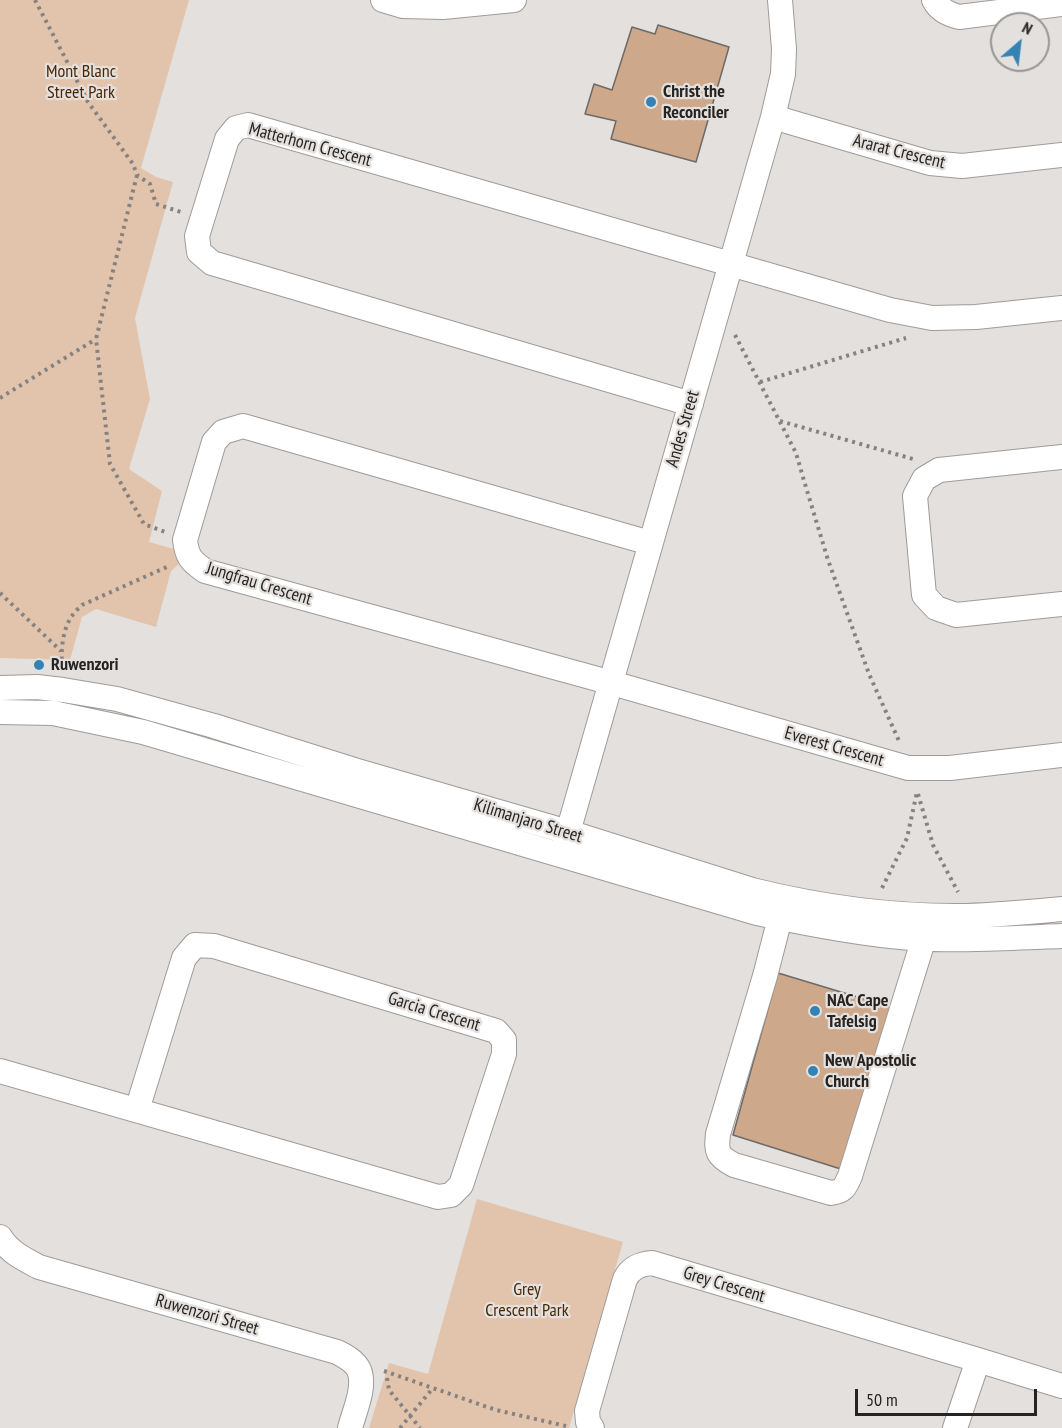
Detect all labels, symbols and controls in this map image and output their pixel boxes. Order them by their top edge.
north arrow [990,12,1050,72]
text: N [1019,17,1036,39]
park label: Mont Blanc Street Park [46,61,116,104]
place label: Christ the Reconciler [663,81,729,124]
marker: Christ the Reconciler [644,95,658,109]
street label: Matterhorn Crescent [246,118,374,172]
street label: Ararat Crescent [851,130,947,174]
street label: Andes Street [662,388,704,470]
street label: Jungfrau Crescent [204,558,314,610]
place label: Ruwenzori [51,654,119,676]
marker: Ruwenzori [32,658,46,672]
street label: Everest Crescent [782,723,886,771]
street label: Kilimanjaro Street [471,794,585,848]
street label: Garcia Crescent [385,988,483,1036]
place label: NAC Cape Tafelsig [827,990,888,1032]
marker: NAC Cape Tafelsig [808,1004,822,1018]
place label: New Apostolic Church [825,1050,916,1092]
marker: New Apostolic Church [806,1064,820,1078]
street label: Grey Crescent [681,1262,767,1308]
park label: Grey Crescent Park [485,1279,569,1322]
street label: Ruwenzori Street [153,1290,261,1340]
scale bar [858,1377,1040,1415]
text: 50 m [866,1388,898,1411]

